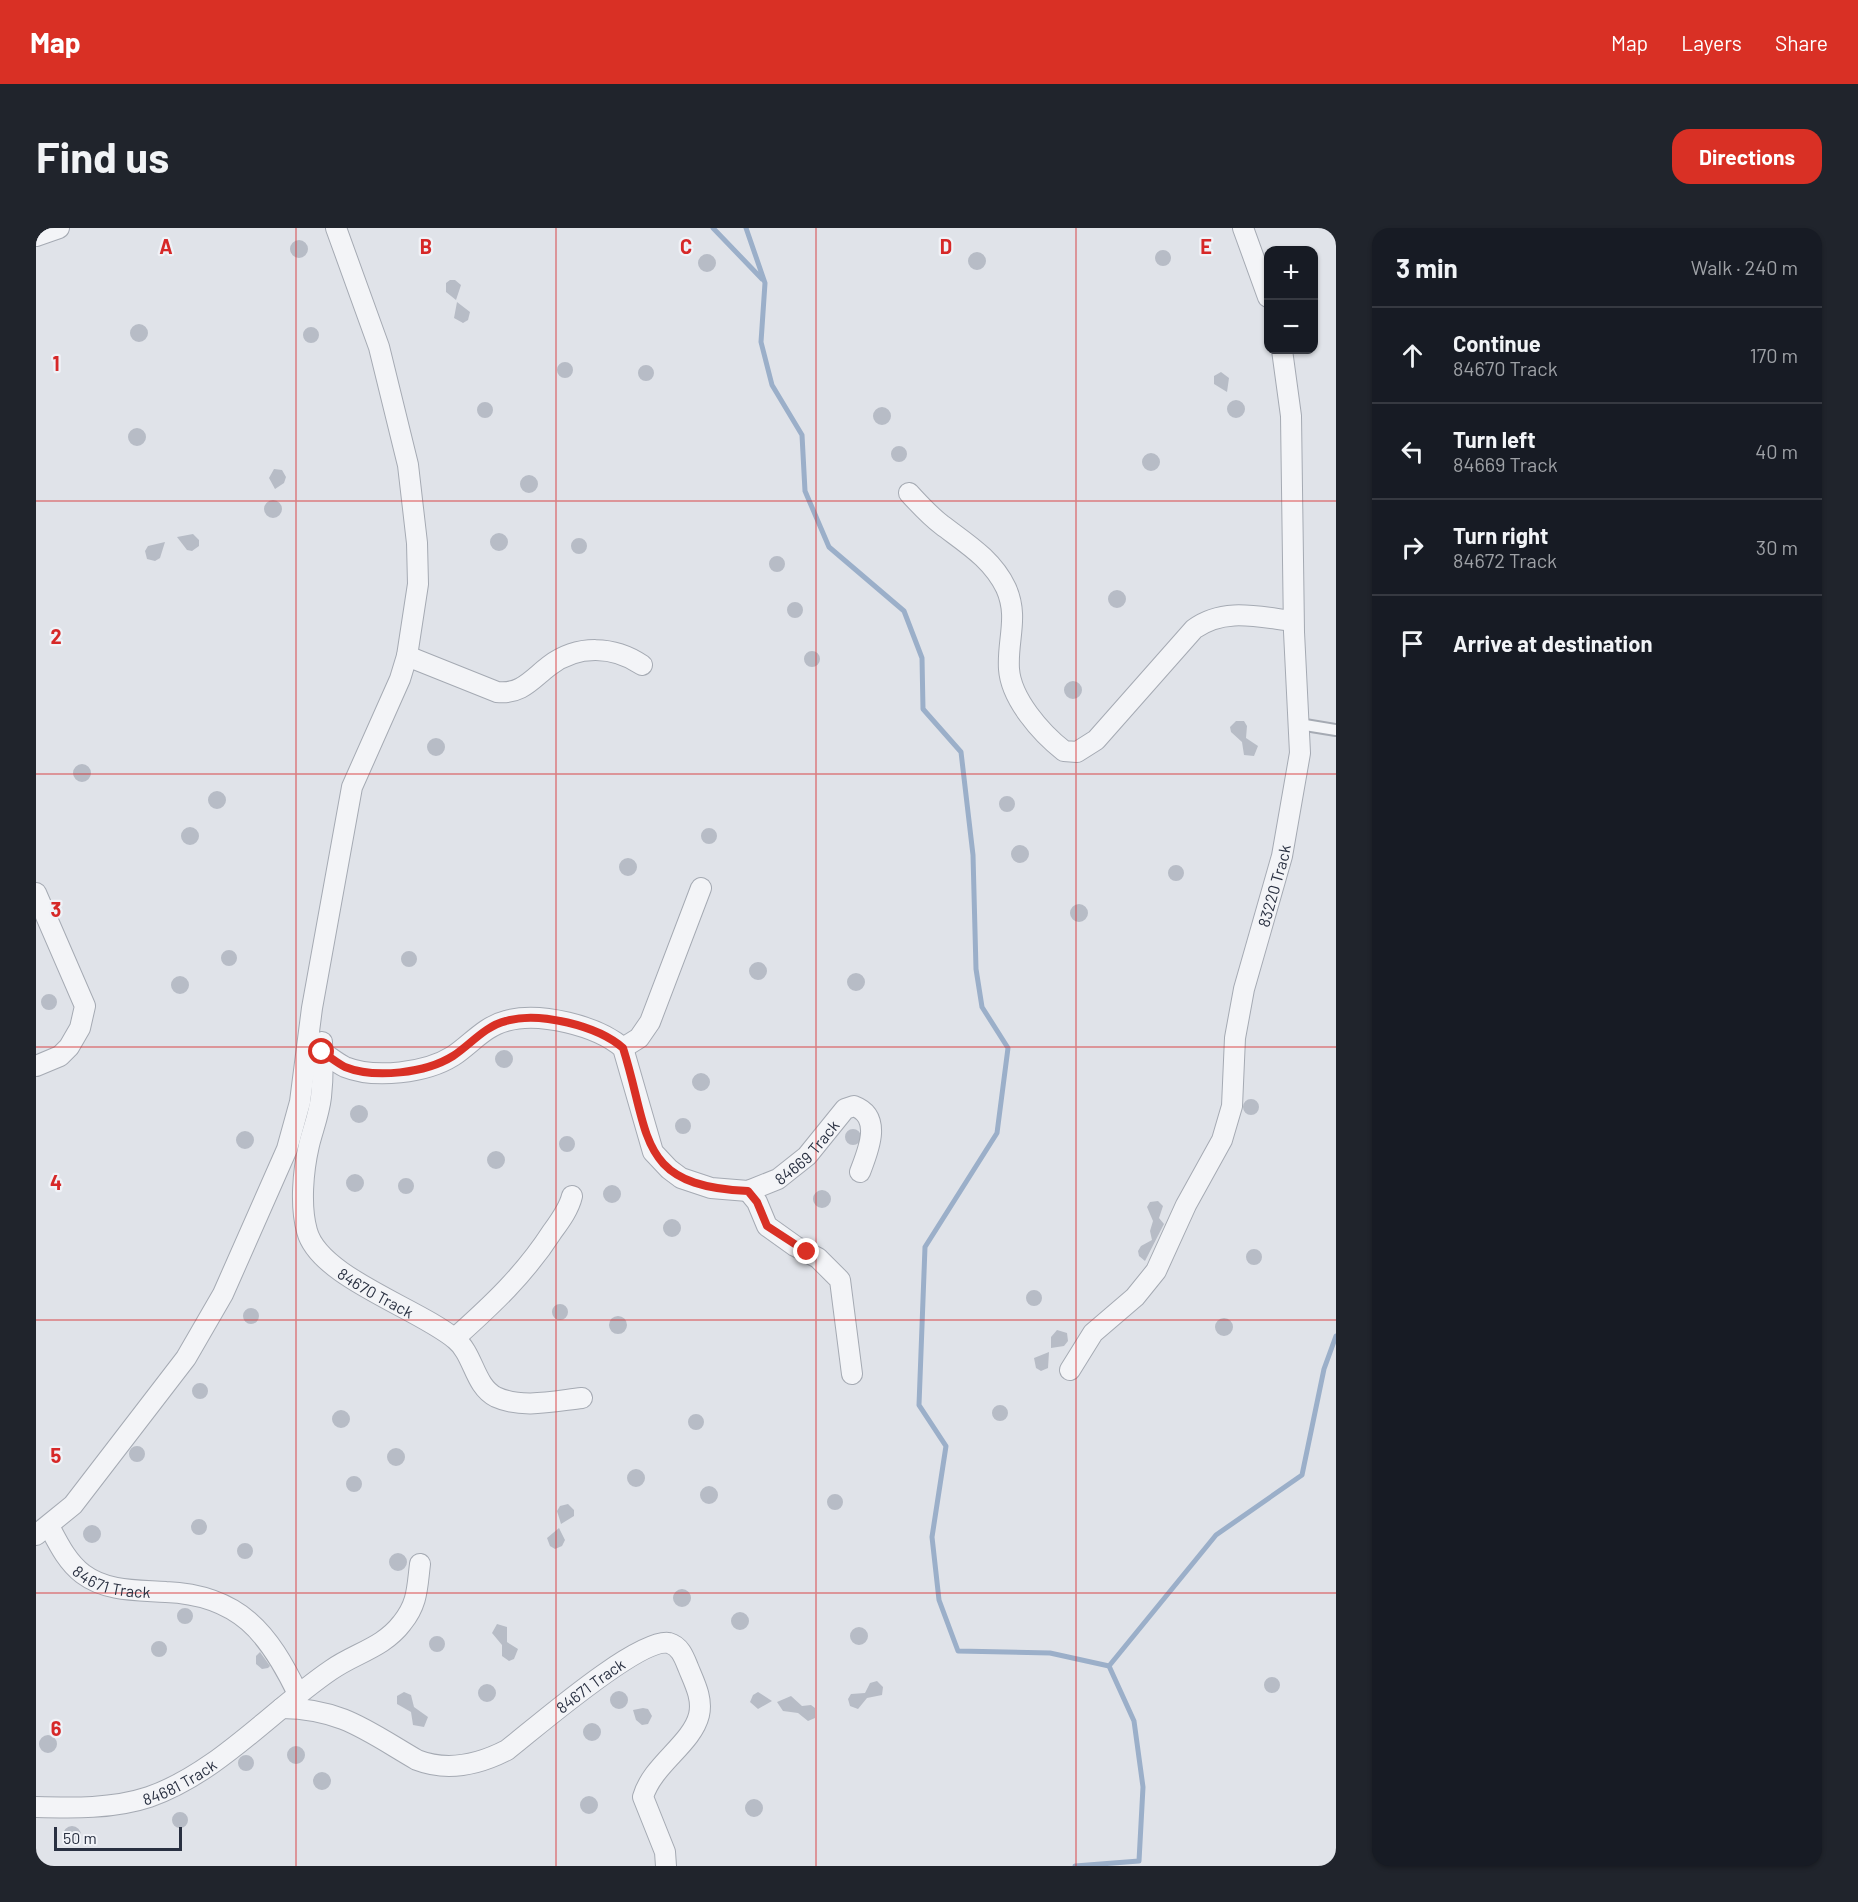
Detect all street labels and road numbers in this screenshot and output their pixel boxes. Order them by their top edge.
street label: 83220 Track [1253,843,1293,929]
street label: 84669 Track [770,1115,842,1188]
street label: 84670 Track [335,1263,417,1321]
street label: 84671 Track [69,1561,151,1601]
street label: 84671 Track [552,1653,628,1716]
street label: 84681 Track [140,1754,220,1808]

